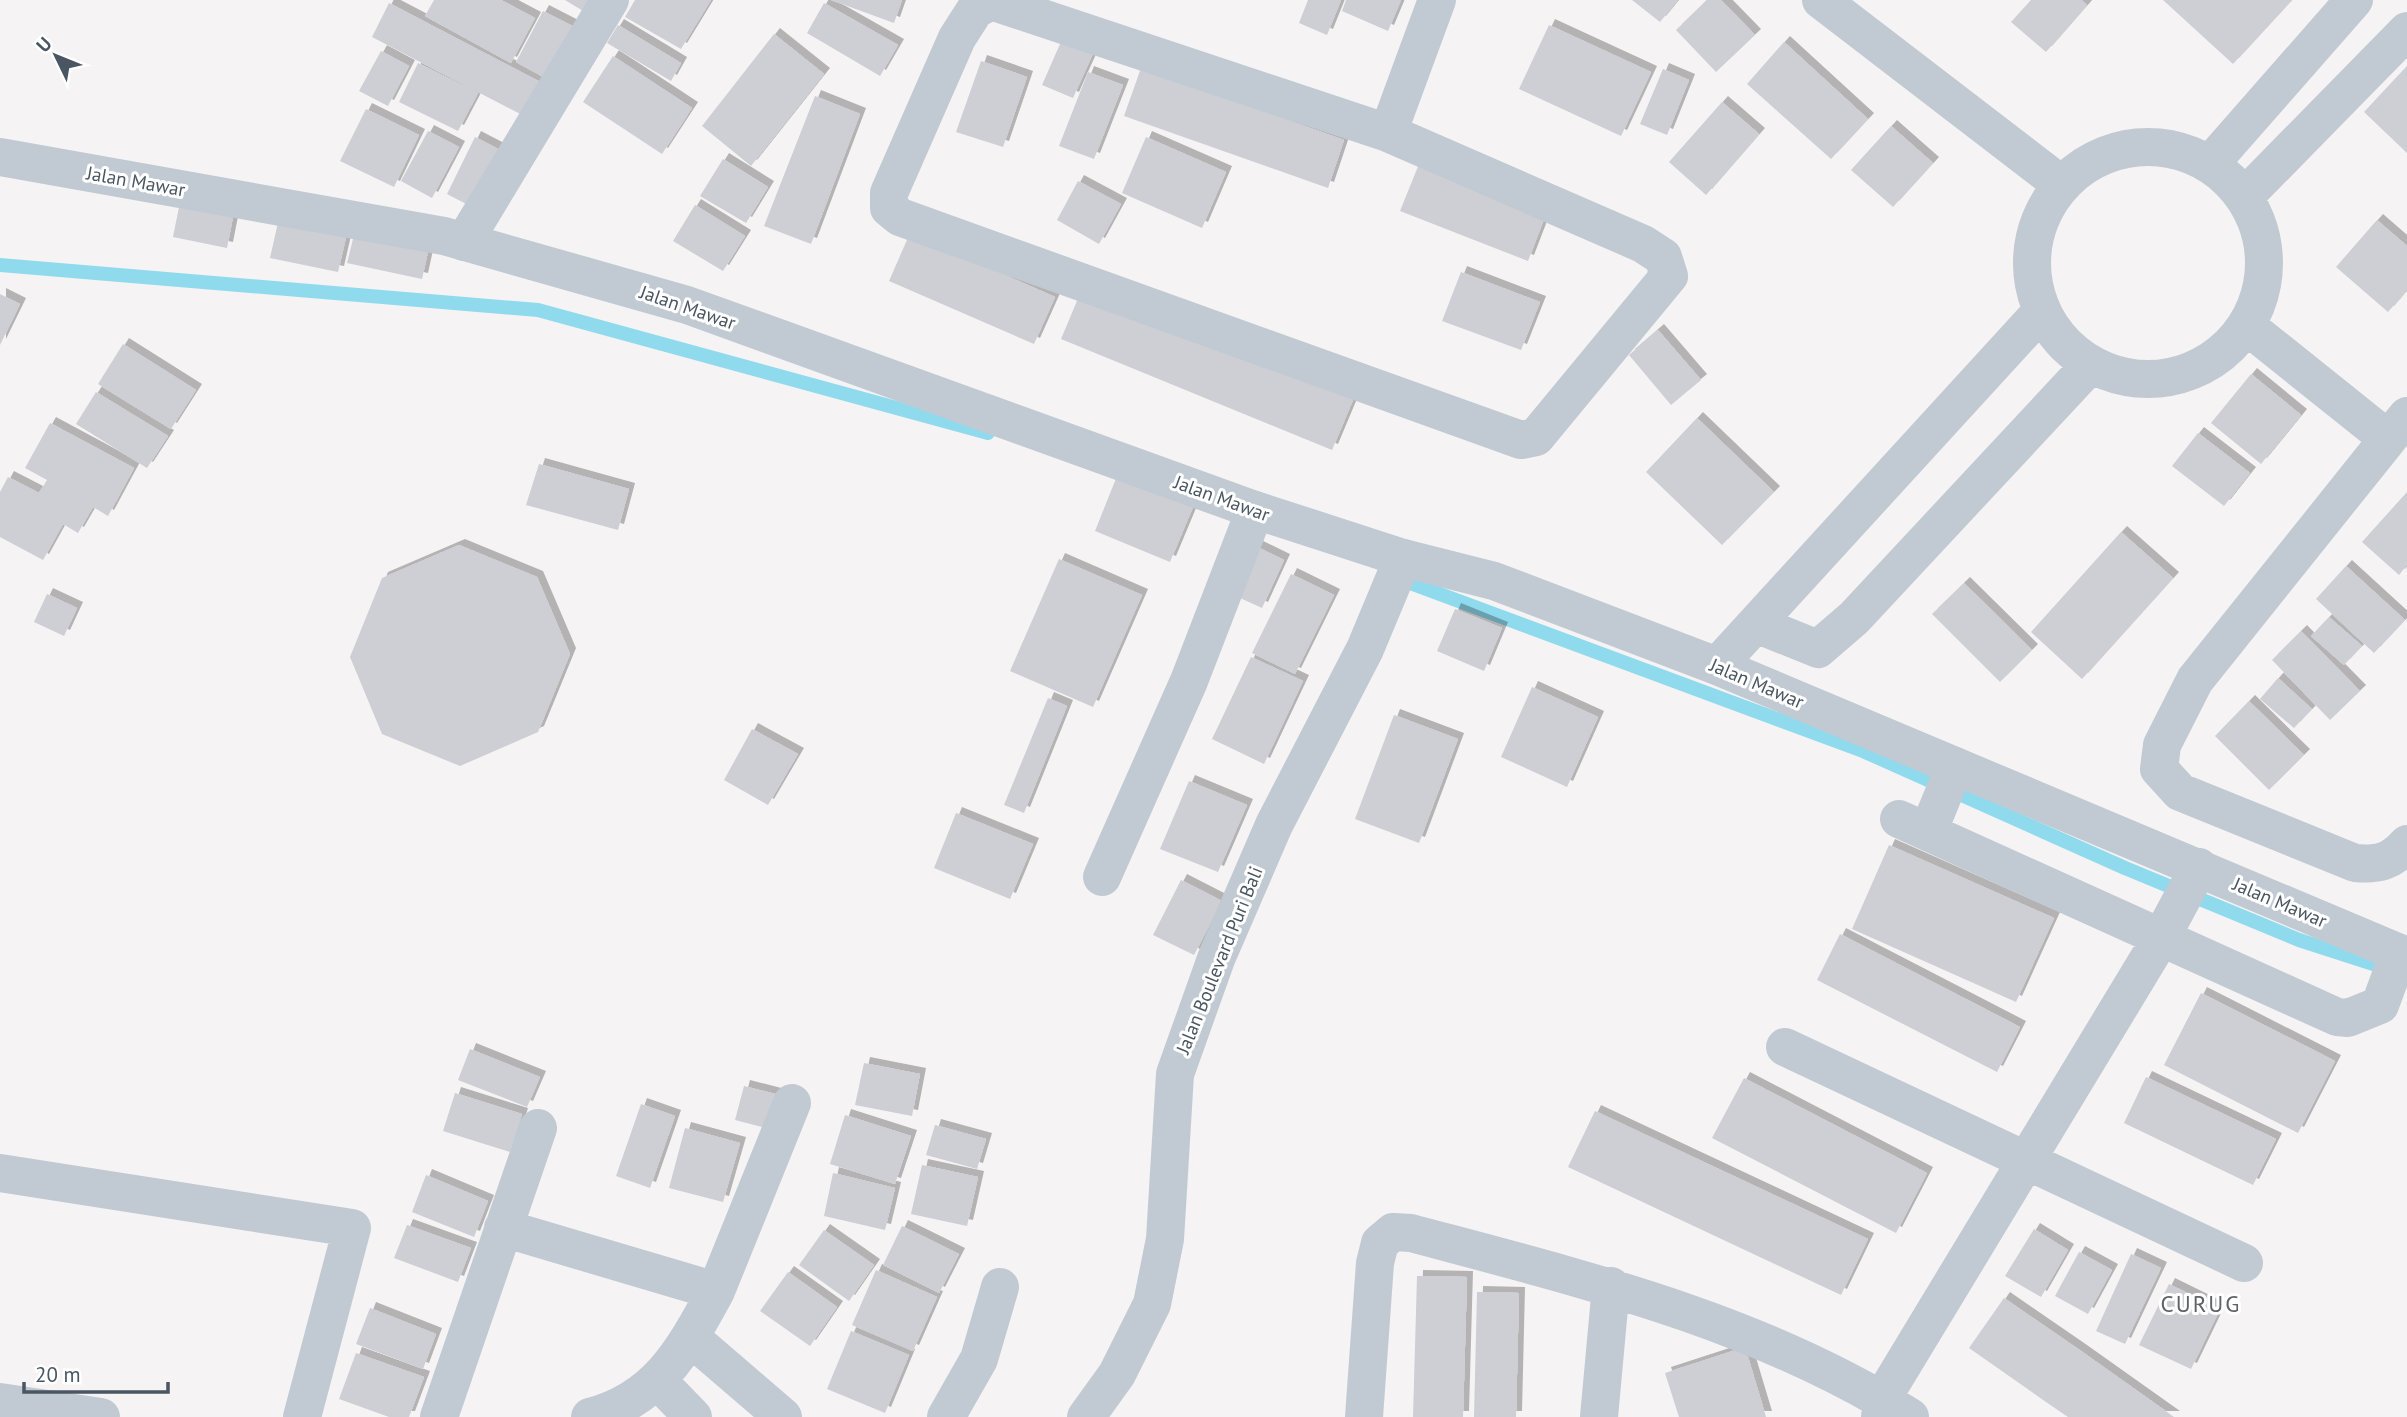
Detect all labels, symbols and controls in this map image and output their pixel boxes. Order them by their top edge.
north arrow [21,21,91,91]
text: U [31,32,56,57]
street label: Jalan Mawar [84,160,188,202]
street label: Jalan Mawar [636,279,740,335]
street label: Jalan Mawar [1170,469,1273,527]
street label: Jalan Mawar [1706,652,1808,714]
street label: Jalan Boulevard Puri Bali [1170,863,1268,1058]
street label: Jalan Mawar [2229,871,2331,933]
district label: CURUG [2161,1289,2241,1318]
scale bar [24,1350,168,1394]
text: 20 m [35,1361,81,1388]

